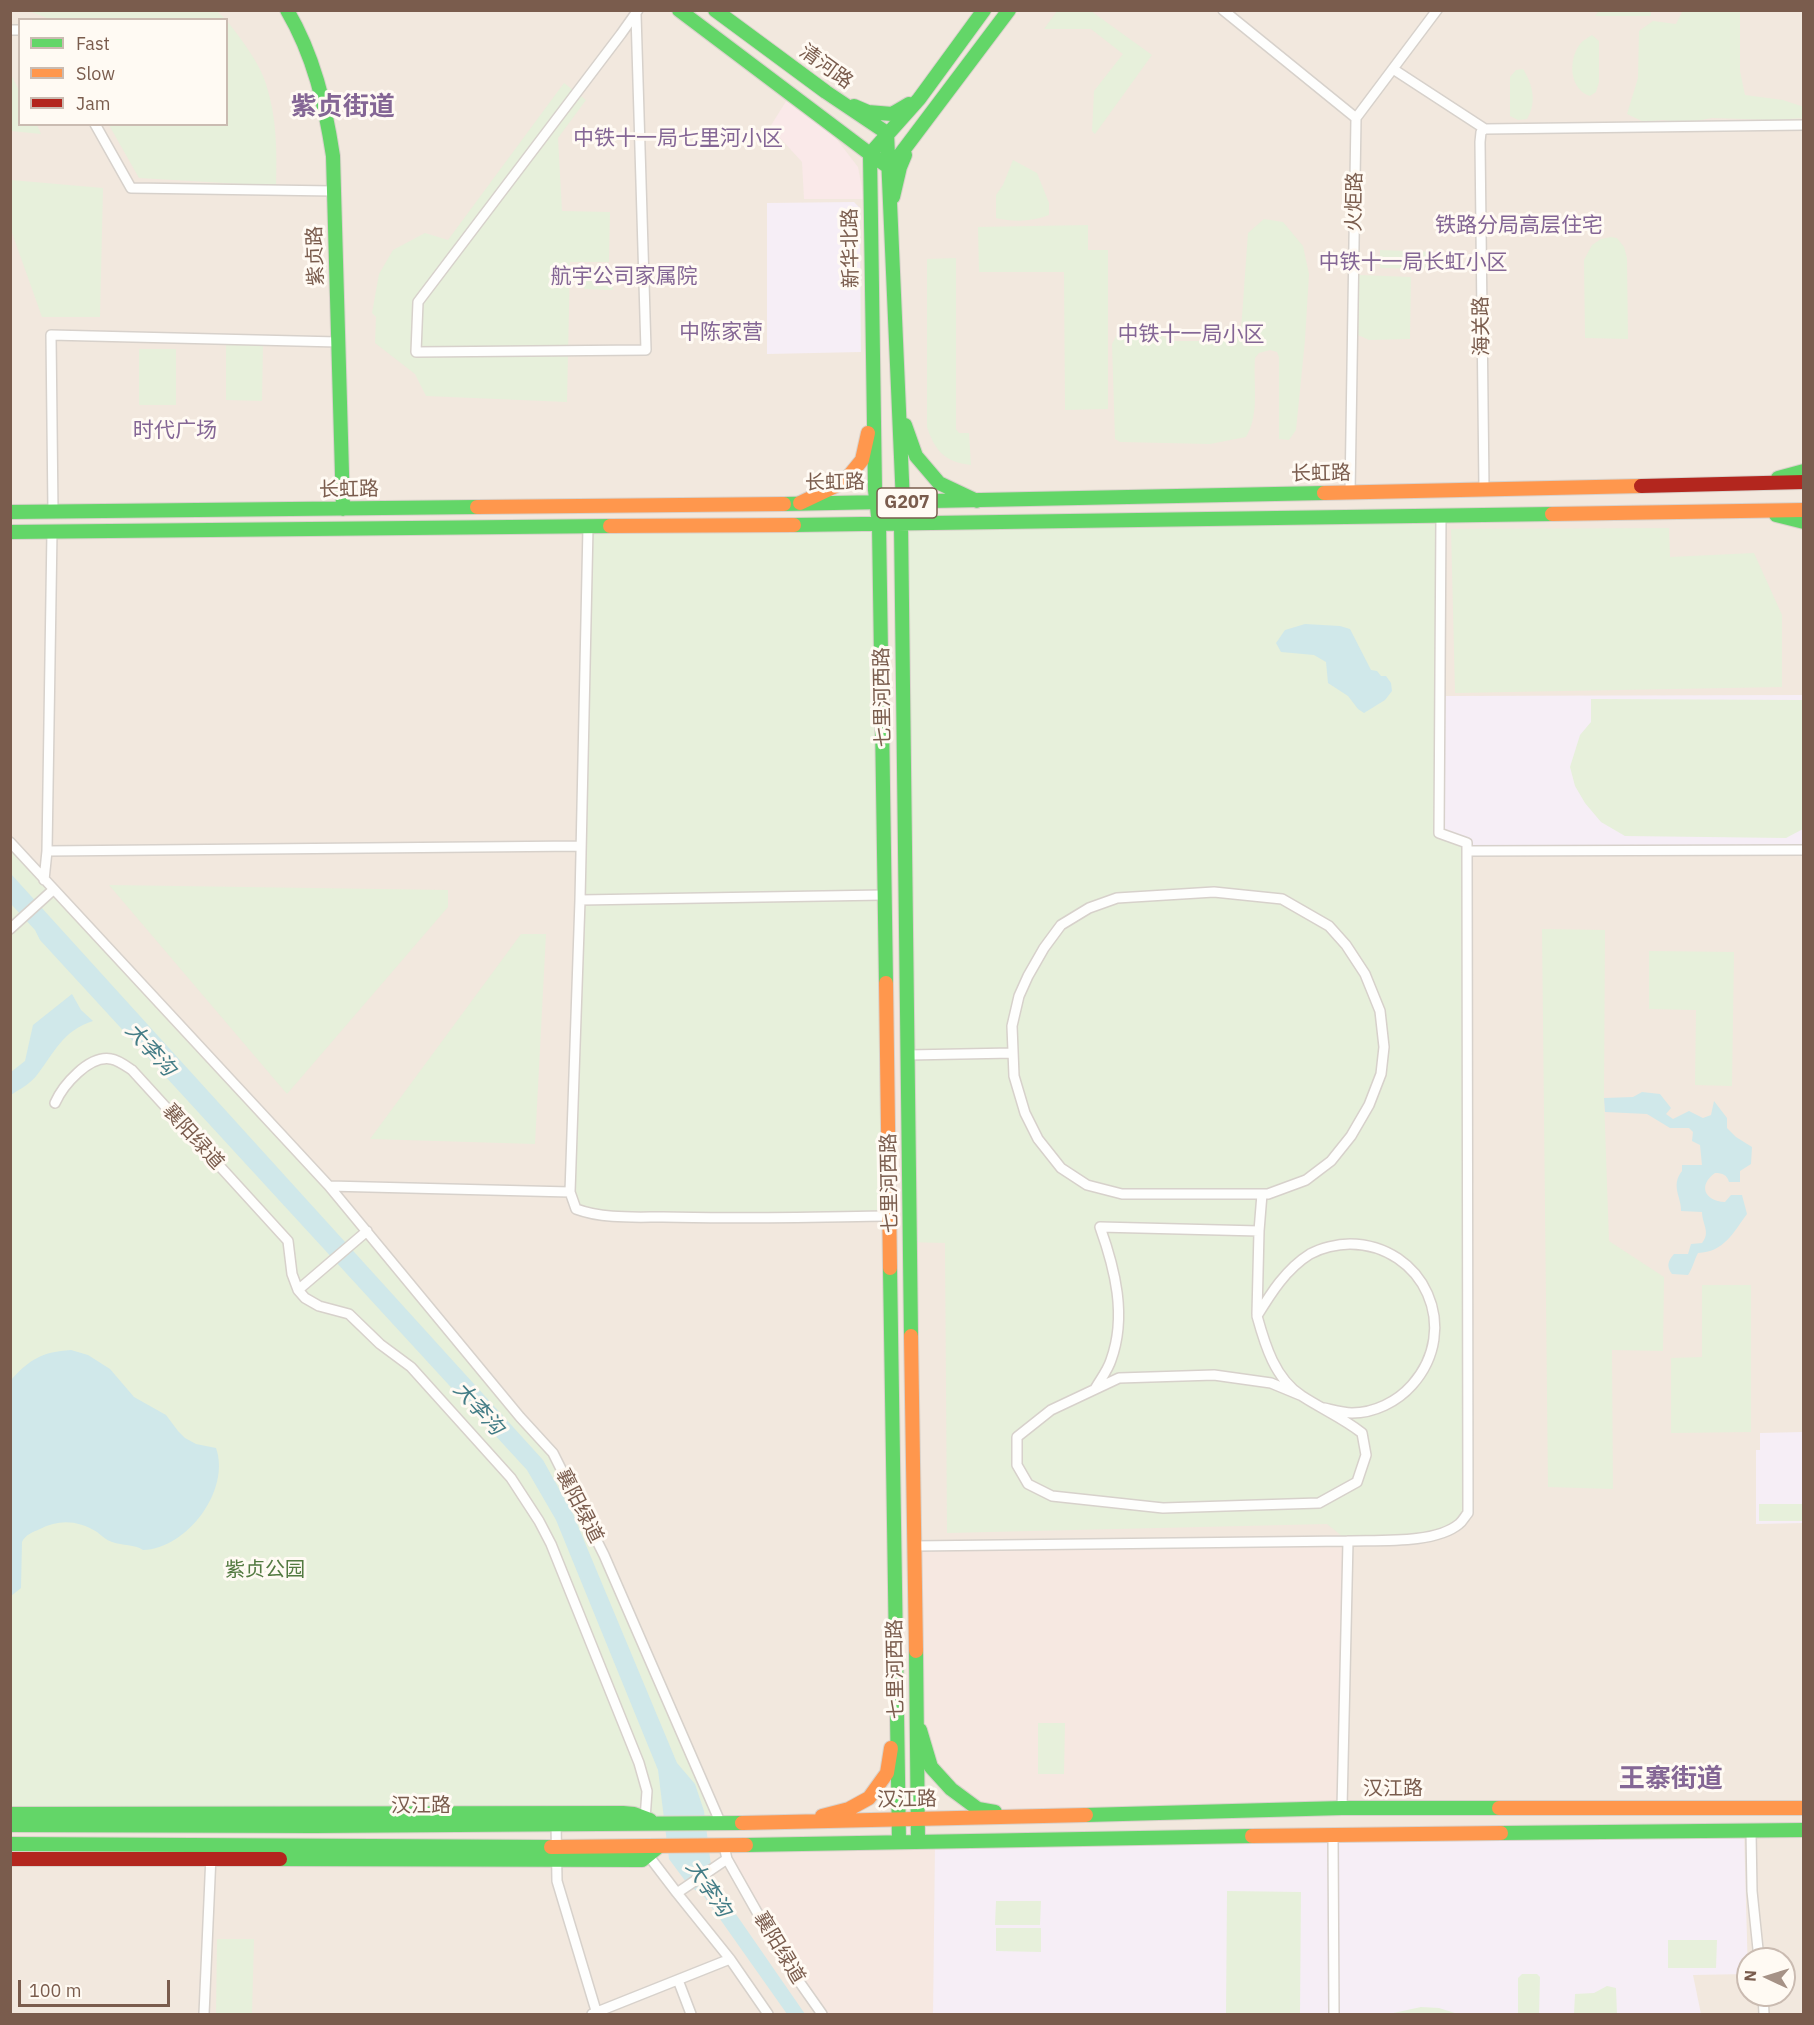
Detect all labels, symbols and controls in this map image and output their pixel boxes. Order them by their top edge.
legend [18,18,228,126]
text: Fast [76,32,110,55]
street label: 清河路 [795,40,857,94]
text: Slow [76,62,115,85]
district label: 紫贞街道 [291,91,395,123]
text: Jam [76,92,111,115]
district label: 中铁十一局七里河小区 [573,126,783,152]
street label: 火炬路 [1342,172,1368,232]
street label: 新华北路 [838,208,864,288]
district label: 铁路分局高层住宅 [1435,213,1603,239]
street label: 紫贞路 [303,226,329,286]
district label: 中铁十一局长虹小区 [1319,250,1507,276]
district label: 航宇公司家属院 [551,264,697,290]
street label: 海关路 [1469,296,1495,356]
district label: 中陈家营 [679,320,763,346]
district label: 中铁十一局小区 [1118,322,1264,348]
district label: 时代广场 [133,418,217,444]
street label: 长虹路 [1291,461,1351,487]
street label: 长虹路 [805,470,865,496]
street label: 长虹路 [319,477,379,503]
road number: G207 [877,488,937,518]
street label: 七里河西路 [870,647,896,747]
water label: 大李沟 [120,1018,180,1082]
street label: 襄阳绿道 [157,1099,229,1175]
street label: 七里河西路 [877,1133,903,1233]
water label: 大李沟 [448,1377,508,1441]
street label: 襄阳绿道 [550,1465,608,1547]
park label: 紫贞公园 [225,1558,305,1582]
street label: 七里河西路 [883,1619,909,1719]
district label: 王寨街道 [1619,1763,1723,1795]
street label: 汉江路 [1363,1777,1423,1801]
street label: 汉江路 [877,1787,937,1813]
street label: 汉江路 [391,1794,451,1818]
water label: 大李沟 [680,1856,736,1922]
street label: 襄阳绿道 [748,1908,810,1988]
north arrow [1736,1947,1796,2007]
scale bar [21,1968,172,2006]
text: N [1740,1969,1760,1982]
text: 100 m [29,1979,81,2002]

